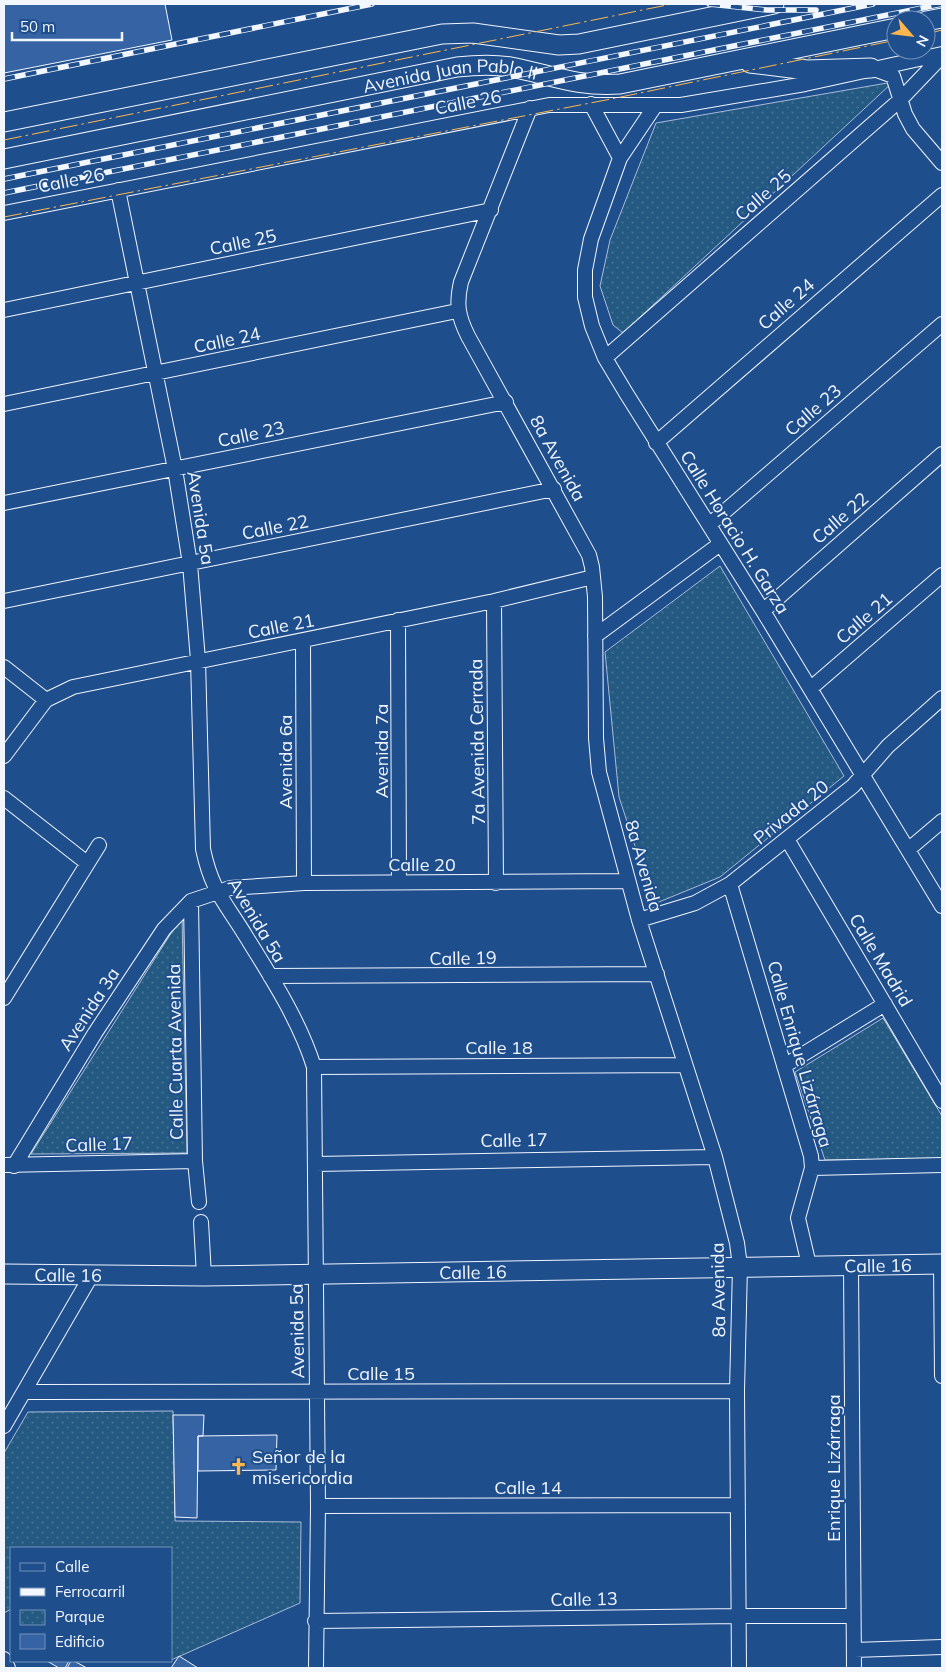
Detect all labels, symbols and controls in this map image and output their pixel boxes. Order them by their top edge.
scale bar [12,10,122,42]
north arrow [886,10,936,60]
text: 50 m [20,17,55,36]
text: N [912,32,933,50]
street label: Avenida Juan Pablo II [361,54,540,97]
street label: Calle 26 [433,84,503,120]
street label: Calle 26 [36,162,106,198]
street label: Calle 25 [730,164,796,226]
street label: Calle 25 [208,224,279,260]
street label: Calle 24 [753,273,819,335]
street label: Calle 24 [192,322,263,358]
street label: Calle 23 [780,379,846,441]
street label: 8a Avenida [525,411,591,505]
street label: Calle 23 [216,416,286,452]
street label: Calle Horacio H. Garza [675,446,795,618]
street label: Avenida 5a [182,469,220,567]
street label: Calle 22 [807,487,873,549]
street label: Calle 22 [240,509,310,545]
street label: Calle 21 [831,587,897,649]
street label: Calle 21 [246,608,316,644]
street label: 7a Avenida Cerrada [464,659,490,825]
street label: Avenida 7a [370,704,393,798]
street label: Avenida 6a [274,715,297,809]
street label: Privada 20 [749,775,833,849]
street label: 8a Avenida [620,817,668,915]
street label: Calle 20 [388,853,456,876]
street label: Avenida 5a [223,873,291,967]
street label: Calle Madrid [844,909,918,1011]
street label: Calle 19 [429,946,497,970]
street label: Calle Enrique Lizárraga [762,958,838,1150]
street label: Avenida 3a [54,963,124,1055]
street label: Calle Cuarta Avenida [162,964,188,1140]
street label: Calle 18 [465,1036,533,1059]
street label: Calle 17 [480,1128,548,1152]
street label: Calle 17 [65,1131,133,1157]
street label: 8a Avenida [706,1242,730,1338]
street label: Calle 16 [844,1253,912,1277]
street label: Calle 16 [439,1260,507,1284]
street label: Calle 16 [34,1263,102,1286]
street label: Avenida 5a [285,1283,309,1379]
street label: Calle 15 [347,1362,415,1385]
street label: Enrique Lizárraga [822,1394,845,1542]
place label: Señor de la misericordia [252,1445,353,1489]
church icon: Señor de la misericordia [228,1456,248,1476]
street label: Calle 14 [494,1476,562,1499]
legend [10,1547,172,1662]
text: Calle [55,1557,89,1576]
text: Ferrocarril [55,1582,125,1601]
street label: Calle 13 [550,1587,618,1611]
text: Parque [55,1607,105,1626]
text: Edificio [55,1632,105,1651]

